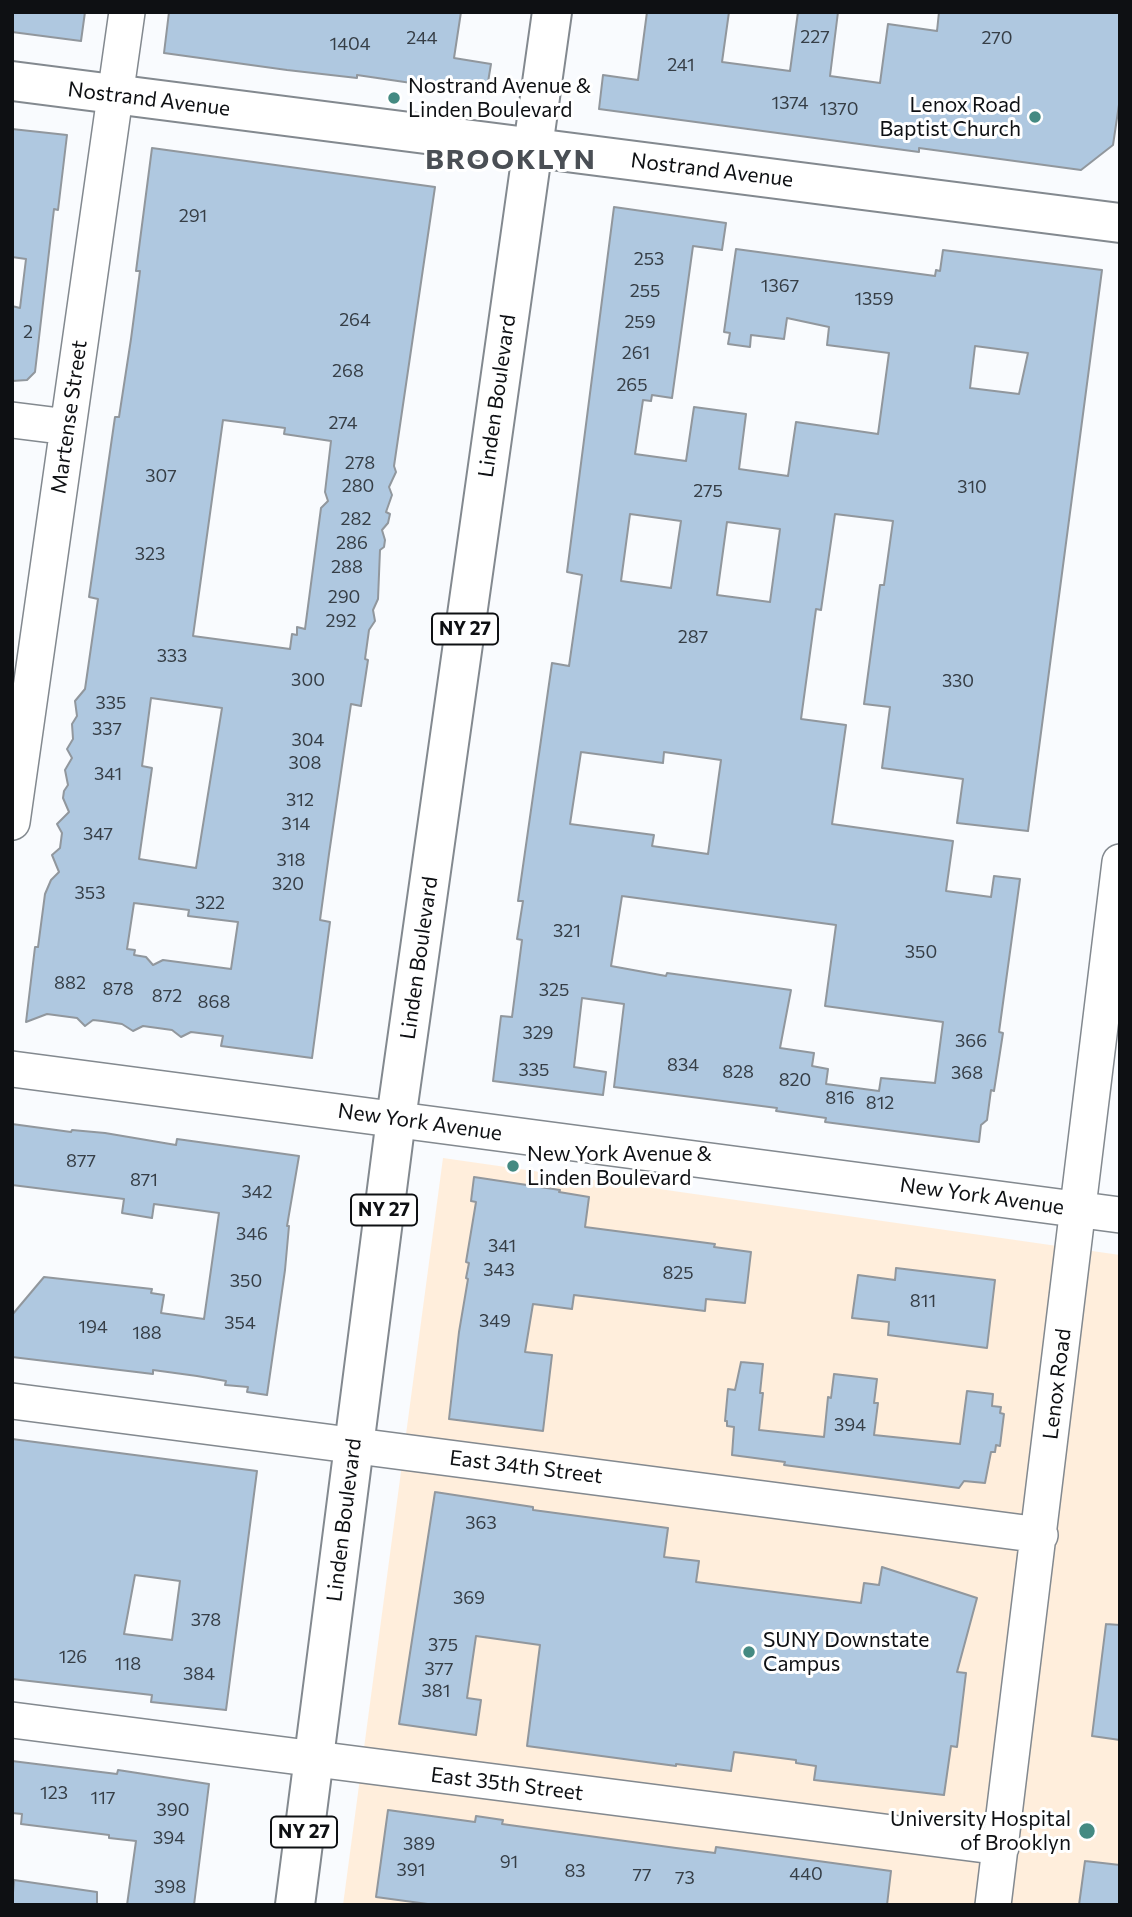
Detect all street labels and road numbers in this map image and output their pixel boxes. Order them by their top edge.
street label: Nostrand Avenue [66,77,232,121]
street label: Nostrand Avenue [629,148,795,192]
street label: Linden Boulevard [473,313,521,479]
street label: Martense Street [46,339,92,495]
road number: NY 27 [432,614,498,644]
street label: Linden Boulevard [395,875,443,1041]
street label: New York Avenue [336,1098,504,1146]
street label: New York Avenue [898,1172,1066,1220]
road number: NY 27 [351,1194,417,1226]
street label: Lenox Road [1038,1327,1076,1441]
street label: Linden Boulevard [321,1437,367,1603]
street label: East 34th Street [448,1445,604,1489]
street label: East 35th Street [429,1762,585,1806]
road number: NY 27 [271,1816,337,1848]

